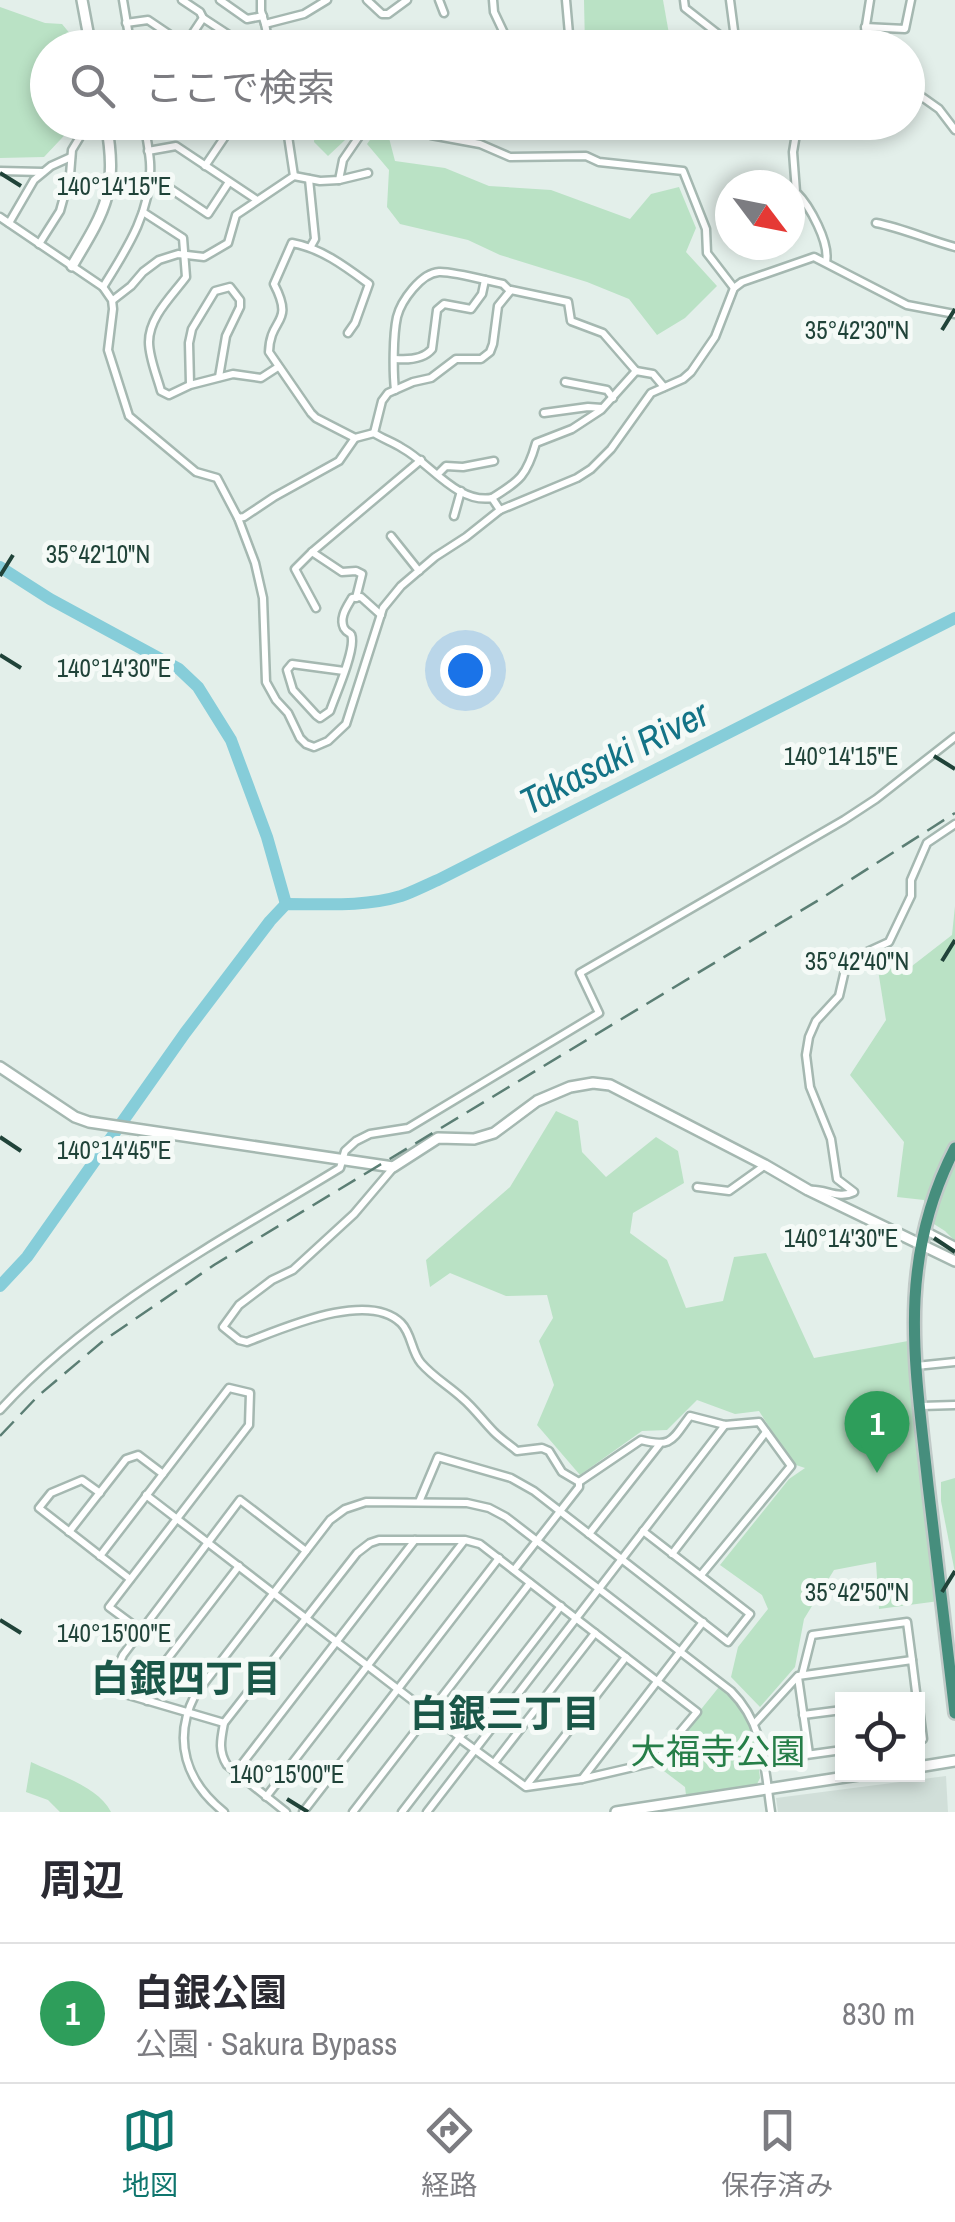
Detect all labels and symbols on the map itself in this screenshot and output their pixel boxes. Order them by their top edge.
text: 140°14'15"E [57,169,171,203]
north arrow [715,170,805,260]
text: 35°42'30"N [805,313,909,347]
text: 35°42'10"N [46,537,150,571]
your location [440,645,491,696]
text: 140°14'30"E [57,651,171,685]
water label: Takasaki River [511,687,718,826]
text: 140°14'15"E [784,739,898,773]
text: 35°42'40"N [805,944,909,978]
text: 140°14'45"E [57,1133,171,1167]
text: 140°14'30"E [784,1221,898,1255]
pin: 1 [844,1390,910,1473]
text: 35°42'50"N [805,1575,909,1609]
text: 140°15'00"E [57,1616,171,1650]
district label: 白銀四丁目 [91,1653,281,1704]
district label: 白銀三丁目 [410,1688,600,1739]
park label: 大福寺公園 [630,1728,806,1775]
text: 140°15'00"E [230,1757,344,1791]

